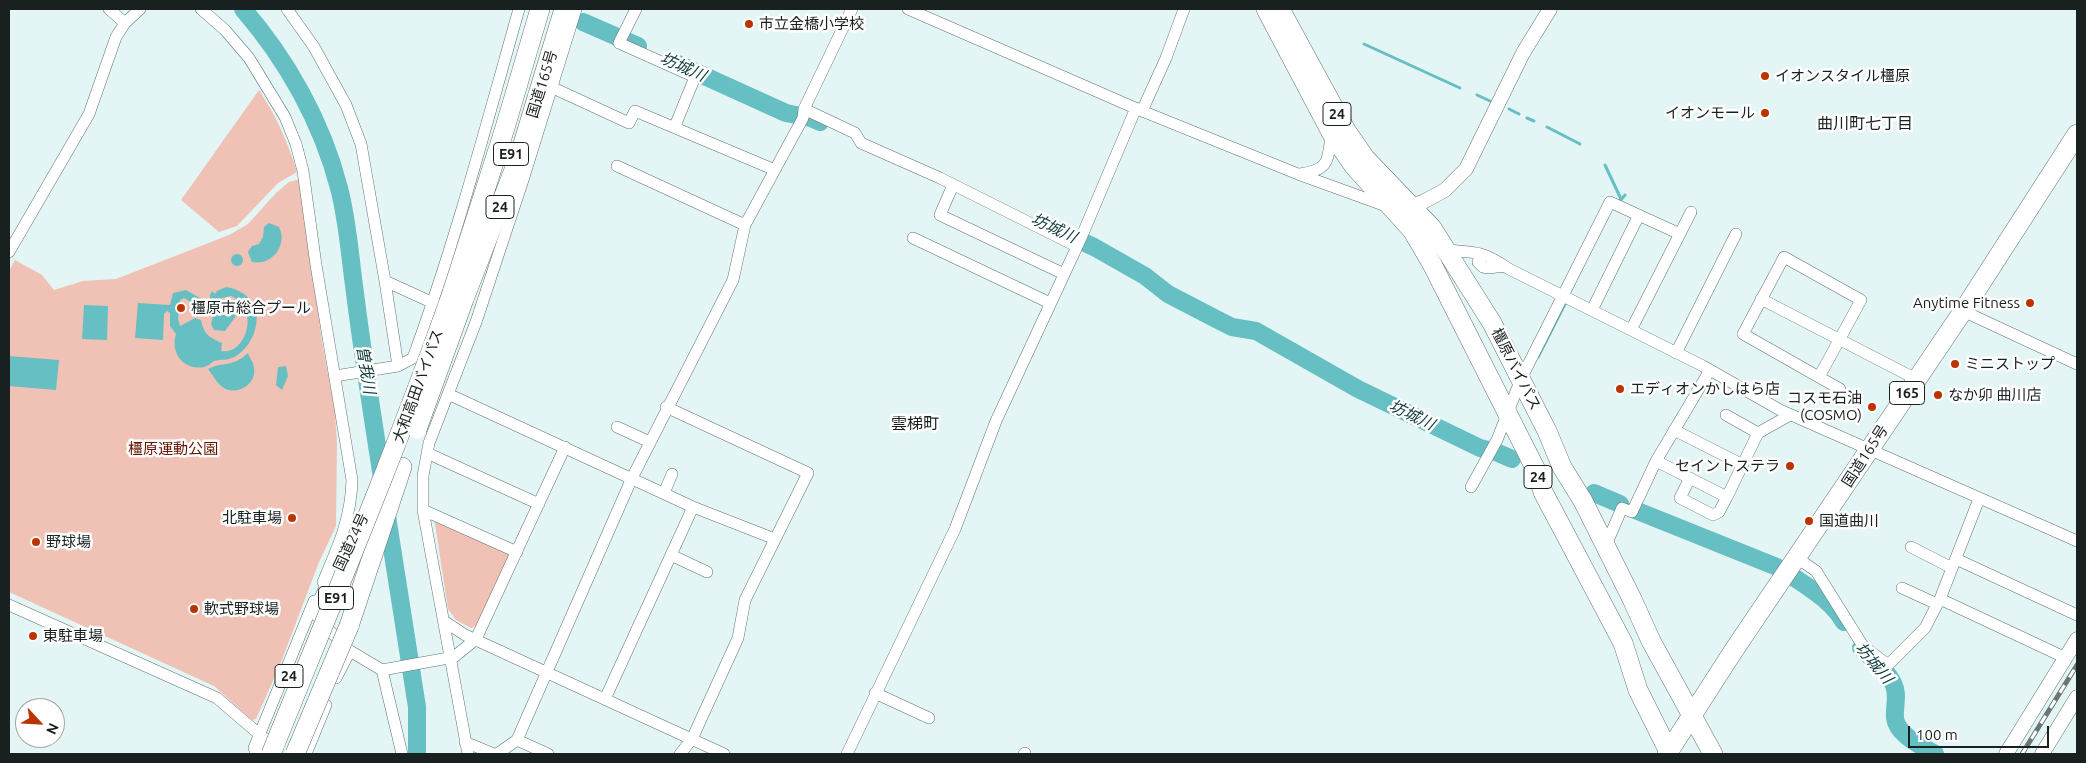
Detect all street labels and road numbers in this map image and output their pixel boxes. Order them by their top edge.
street label: 国道165号 [523,48,561,120]
road number: 24 [1323,102,1351,126]
road number: E91 [494,142,528,166]
road number: 24 [486,196,514,218]
street label: 橿原バイパス [1488,325,1544,413]
street label: 大和高田バイパス [389,327,447,445]
road number: 165 [1890,382,1924,404]
street label: 国道165号 [1838,422,1892,490]
road number: 24 [1524,466,1552,488]
street label: 国道24号 [330,510,372,574]
road number: E91 [318,586,354,610]
road number: 24 [275,664,303,688]

